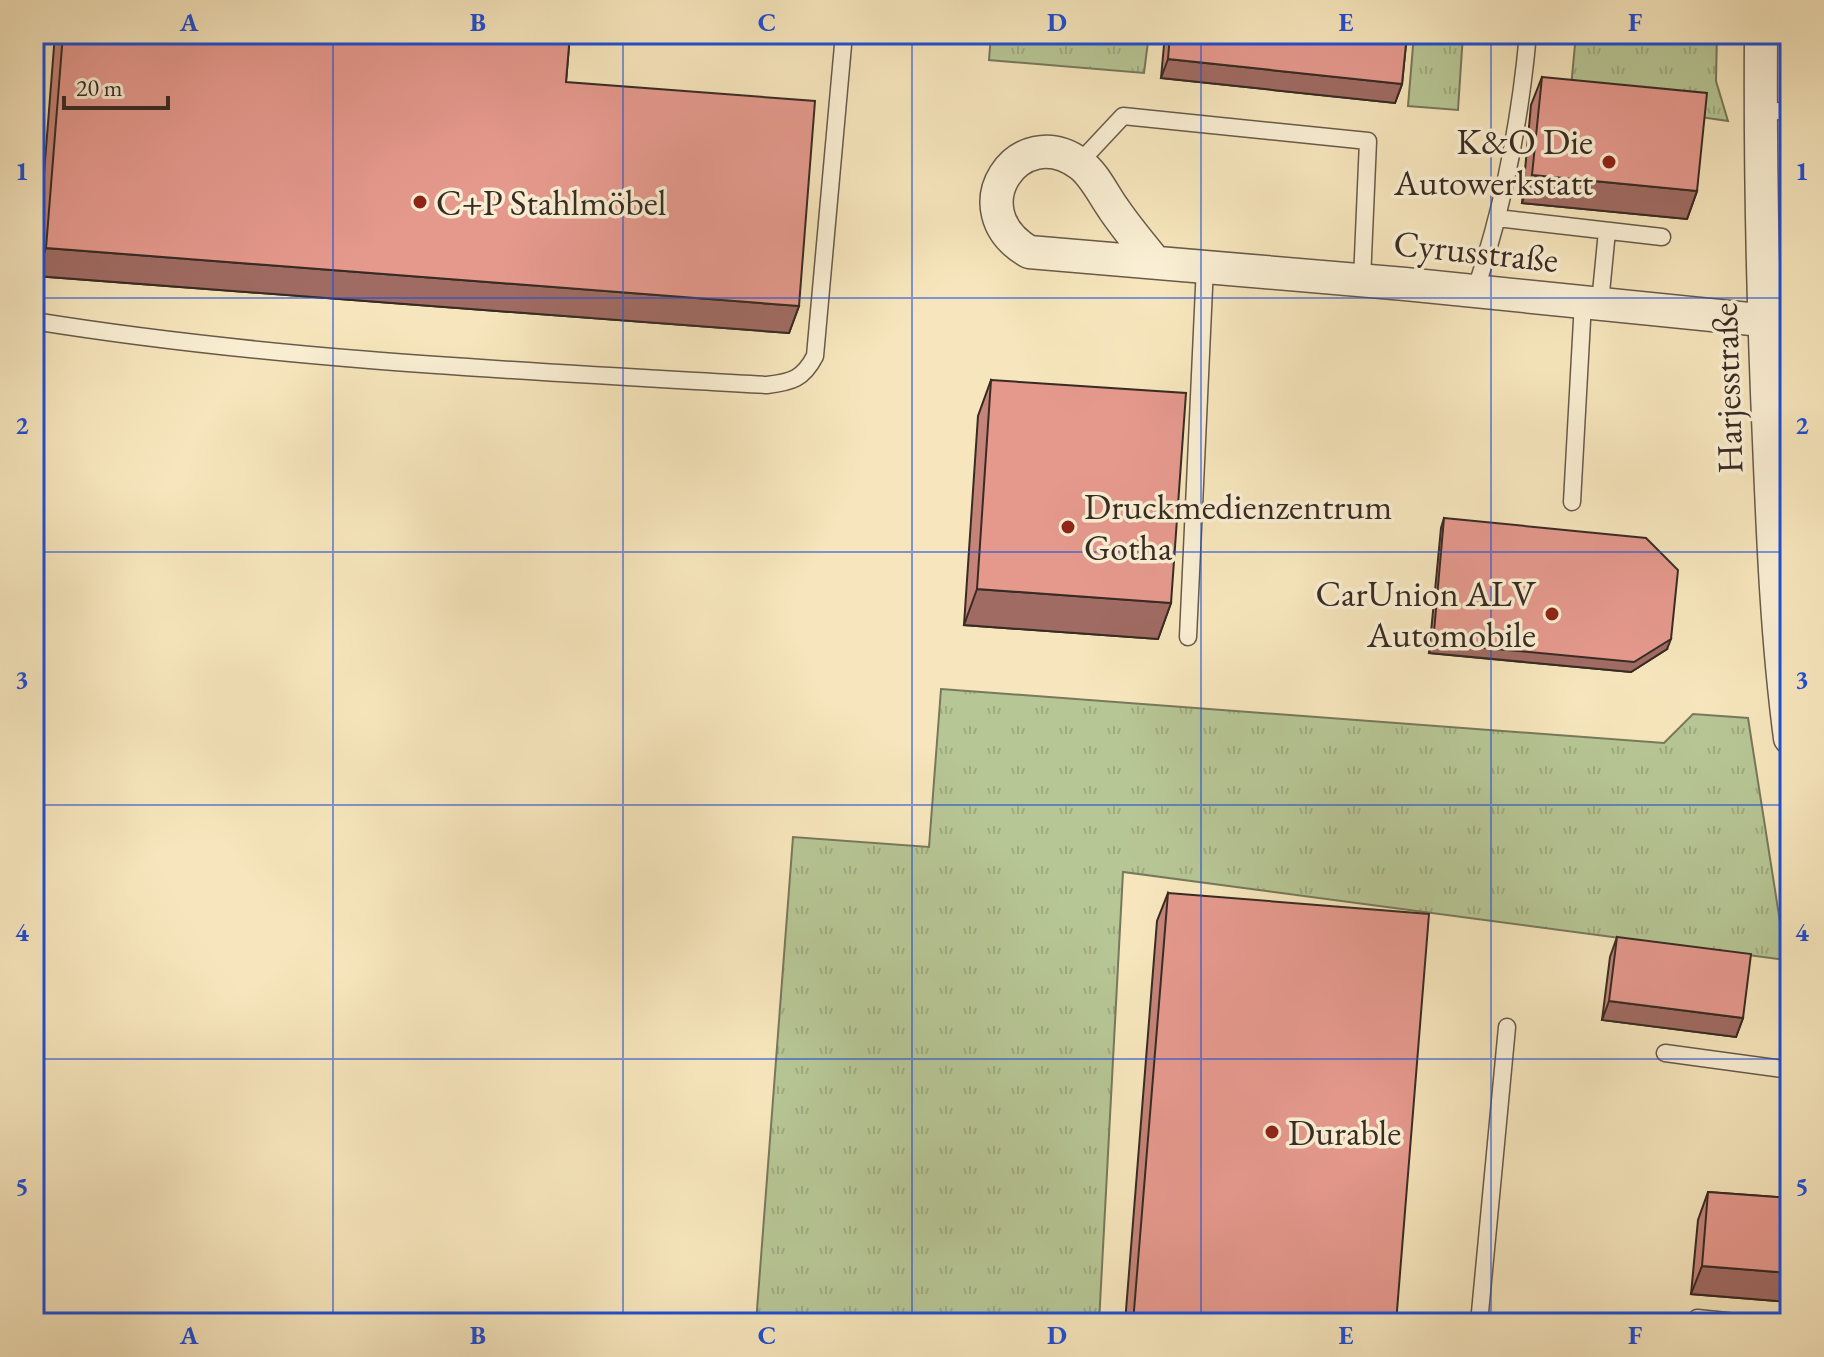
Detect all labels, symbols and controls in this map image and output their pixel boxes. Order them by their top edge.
text: A [179,5,199,39]
text: B [470,5,486,39]
text: C [758,5,776,39]
text: D [1047,5,1067,39]
text: E [1339,5,1354,39]
text: F [1628,5,1642,39]
scale bar [64,60,168,110]
text: 20 m [76,72,123,103]
place label: K&O Die Autowerkstatt [1393,118,1594,206]
marker: K&O Die Autowerkstatt [1600,153,1618,171]
text: 1 [15,154,29,188]
text: 1 [1795,154,1809,188]
place label: C+P Stahlmöbel [436,179,667,226]
marker: C+P Stahlmöbel [411,193,429,211]
street label: Cyrusstraße [1391,219,1561,283]
street label: Harjesstraße [1701,302,1753,474]
text: 2 [15,408,29,442]
text: 2 [1795,408,1809,442]
place label: Druckmedienzentrum Gotha [1084,483,1392,571]
marker: Druckmedienzentrum Gotha [1059,518,1077,536]
place label: CarUnion ALV Automobile [1315,570,1537,658]
marker: CarUnion ALV Automobile [1543,605,1561,623]
text: 3 [15,662,29,696]
text: 3 [1795,662,1809,696]
text: 4 [15,915,29,949]
text: 4 [1795,915,1809,949]
place label: Durable [1288,1109,1401,1156]
marker: Durable [1263,1123,1281,1141]
text: 5 [15,1169,29,1203]
text: 5 [1795,1169,1809,1203]
text: A [179,1318,199,1352]
text: B [470,1318,486,1352]
text: C [758,1318,776,1352]
text: D [1047,1318,1067,1352]
text: E [1339,1318,1354,1352]
text: F [1628,1318,1642,1352]

